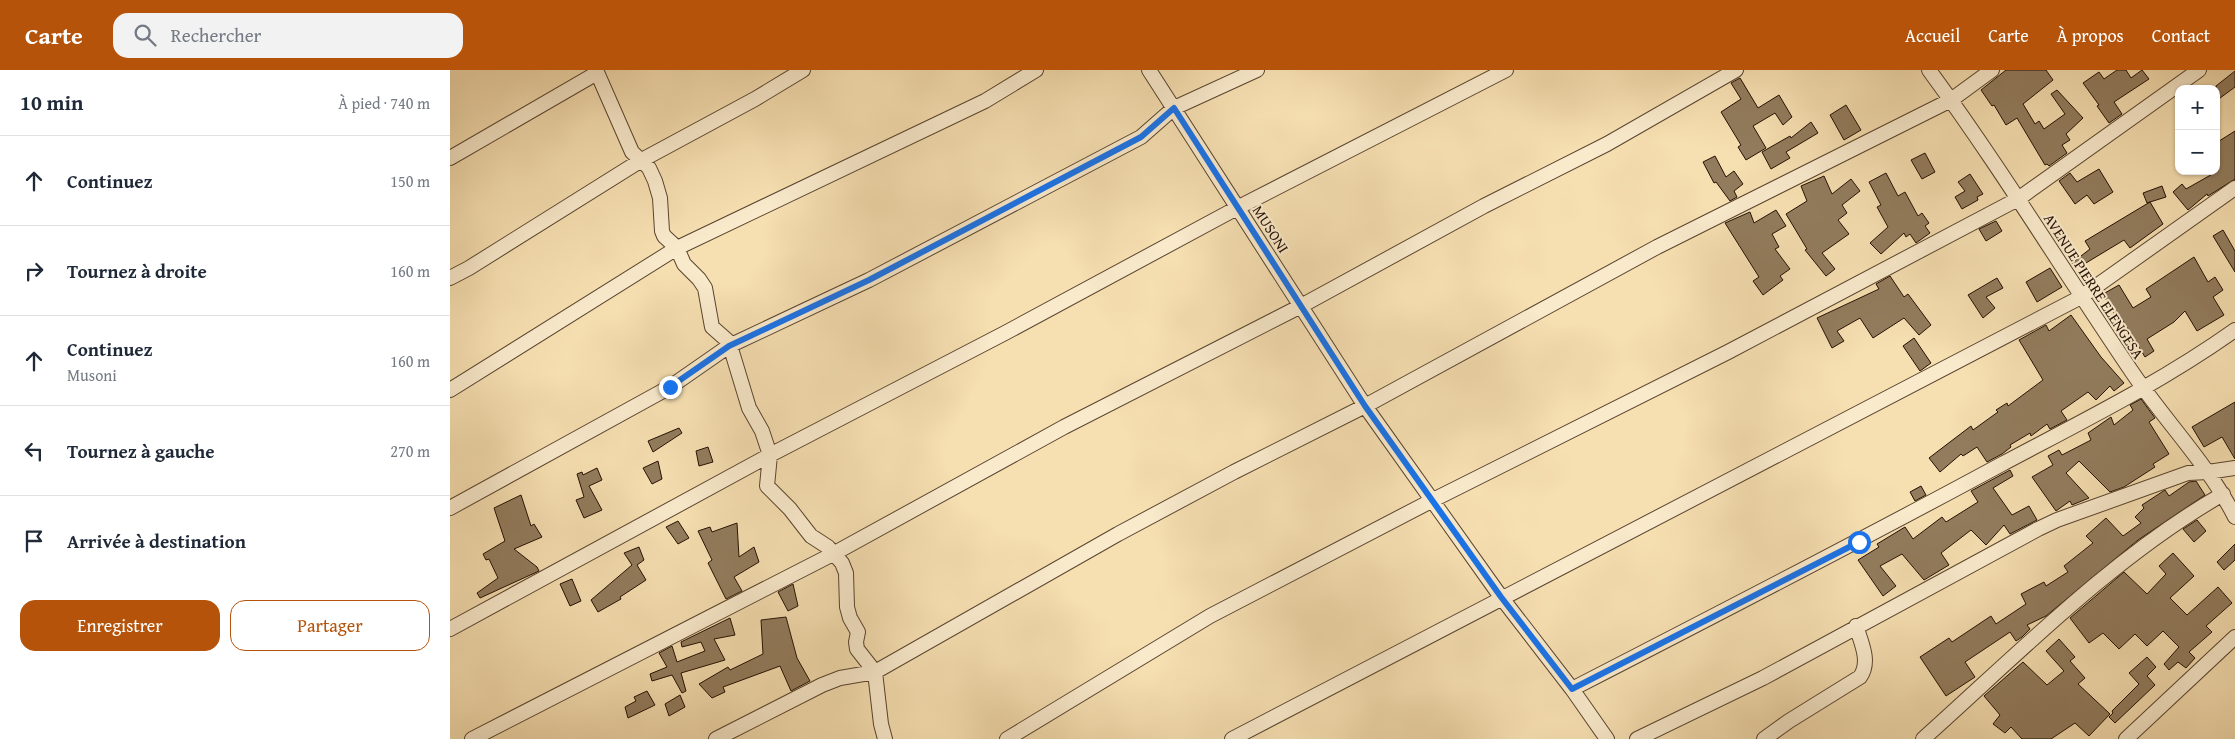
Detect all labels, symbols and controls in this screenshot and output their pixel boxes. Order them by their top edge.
search box [113,13,463,58]
text: Carte [25,18,83,53]
icon: search [131,21,159,49]
text: Rechercher [171,21,261,49]
text: Accueil [1905,22,1960,49]
text: Carte [1988,22,2029,49]
text: À propos [2057,22,2124,49]
text: Contact [2152,22,2210,49]
map controls [2175,85,2220,175]
button: + [2175,85,2220,130]
text: 10 min [20,87,83,118]
text: À pied · 740 m [338,91,430,115]
button: − [2175,130,2220,175]
icon: ahead [20,167,48,195]
text: Continuez [67,167,153,195]
text: 150 m [390,169,430,193]
street label: MUSONI [1248,201,1294,257]
street label: AVENUE PIERRE ELENGESA [2039,209,2149,363]
icon: right [20,257,48,285]
text: Tournez à droite [67,257,207,285]
text: 160 m [390,259,430,283]
text: Continuez [67,335,153,363]
icon: ahead [20,347,48,375]
text: 160 m [390,349,430,373]
text: Musoni [67,363,117,387]
route end [659,376,682,399]
icon: left [20,437,48,465]
text: Tournez à gauche [67,437,215,465]
text: 270 m [390,439,430,463]
icon: arrive [20,527,48,555]
text: Arrivée à destination [67,527,246,555]
route start [1848,531,1871,554]
button: Enregistrer [20,600,220,651]
button: Partager [230,600,430,651]

